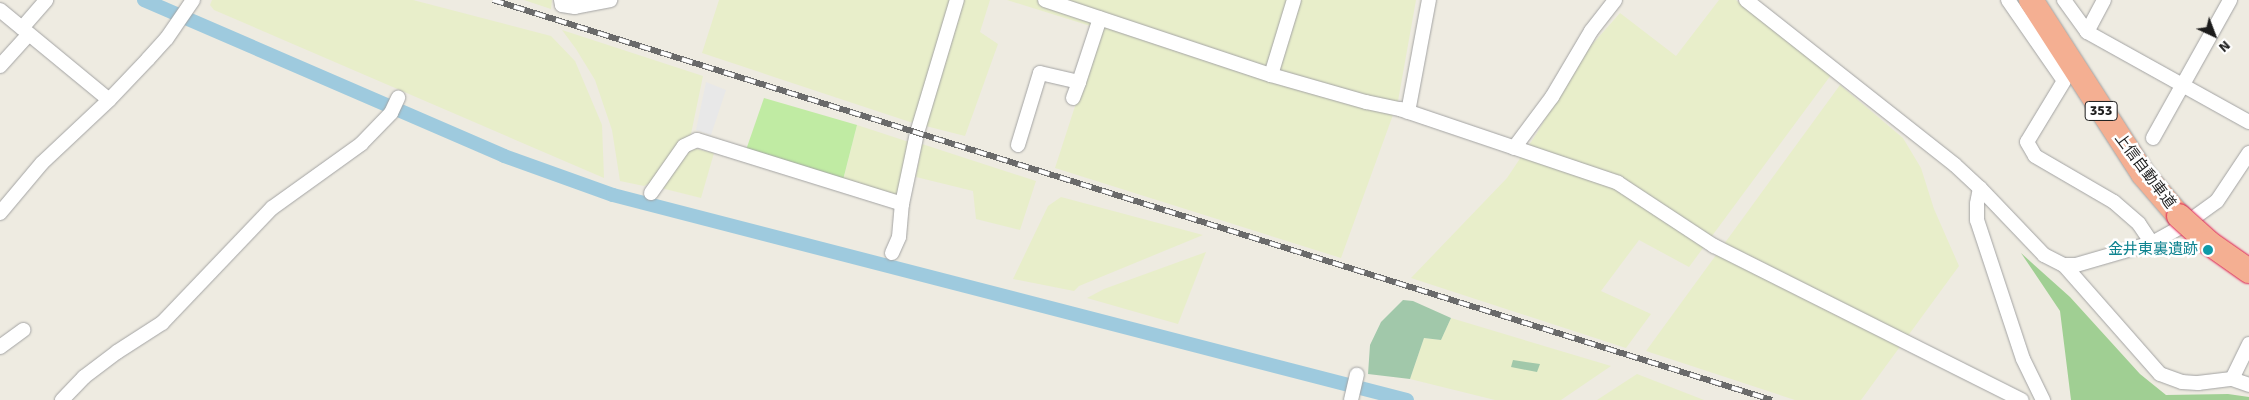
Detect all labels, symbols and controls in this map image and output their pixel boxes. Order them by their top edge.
north arrow [2189,10,2239,60]
text: N [2215,37,2234,56]
road number: 353 [2084,100,2118,122]
street label: 上信自動車道 [2111,130,2179,212]
place label: 金井東裏遺跡 [2108,241,2198,259]
marker: 金井東裏遺跡 [2202,244,2214,256]

